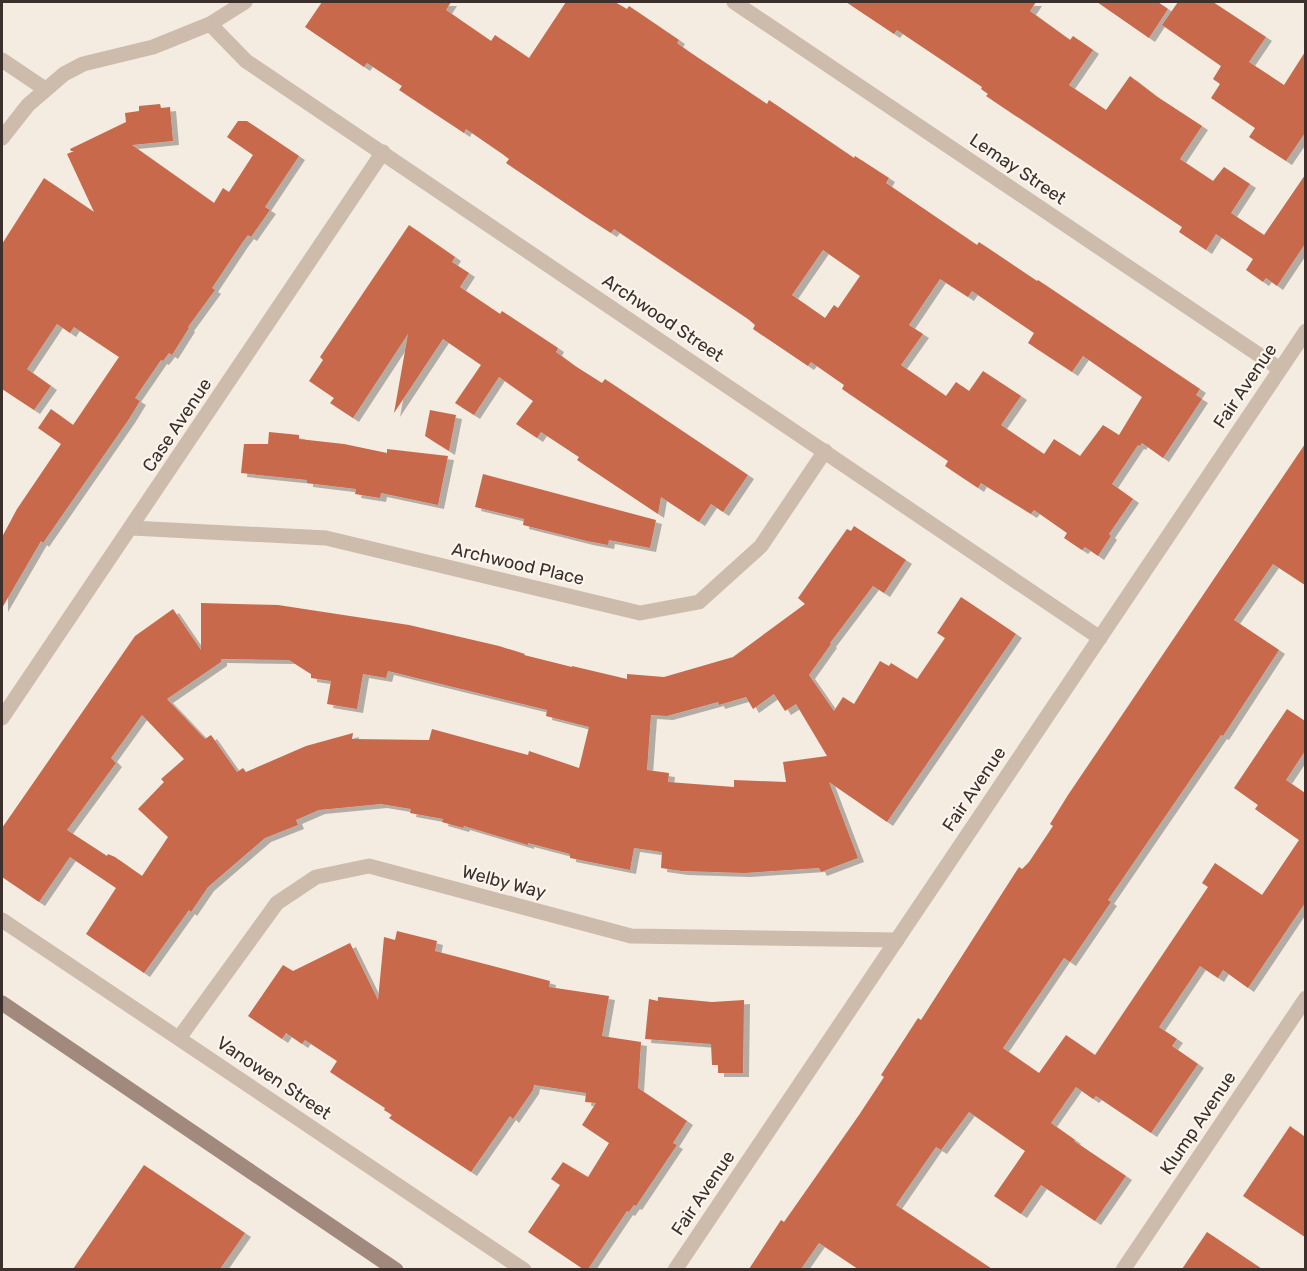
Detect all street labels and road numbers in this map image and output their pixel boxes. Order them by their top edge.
street label: Lemay Street [966,129,1070,209]
street label: Archwood Street [598,269,728,367]
street label: Fair Avenue [1209,339,1281,433]
street label: Case Avenue [138,374,216,476]
street label: Archwood Place [450,538,586,590]
street label: Fair Avenue [938,742,1010,836]
street label: Welby Way [460,860,548,904]
street label: Vanowen Street [213,1032,335,1124]
street label: Klump Avenue [1155,1067,1241,1179]
street label: Fair Avenue [667,1146,739,1240]

